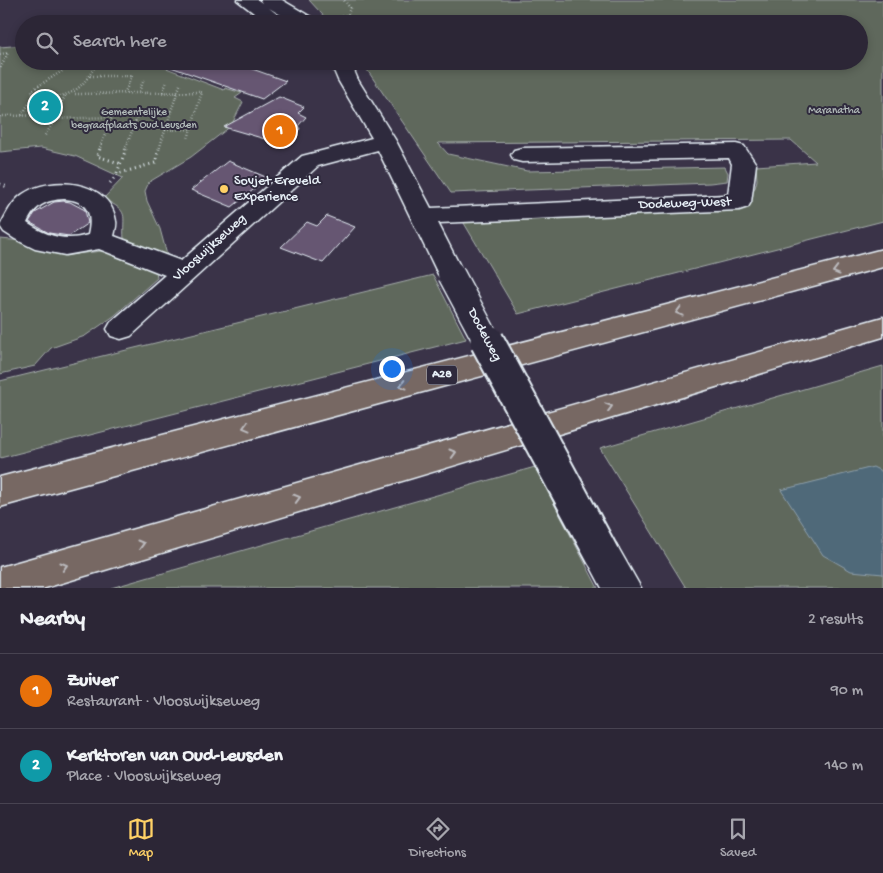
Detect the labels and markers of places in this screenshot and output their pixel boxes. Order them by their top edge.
pin: 2 [29,88,61,126]
pin: 1 [264,112,296,150]
place label: Sovjet Ereveld Experience [234,173,322,206]
marker: Sovjet Ereveld Experience [218,183,230,195]

